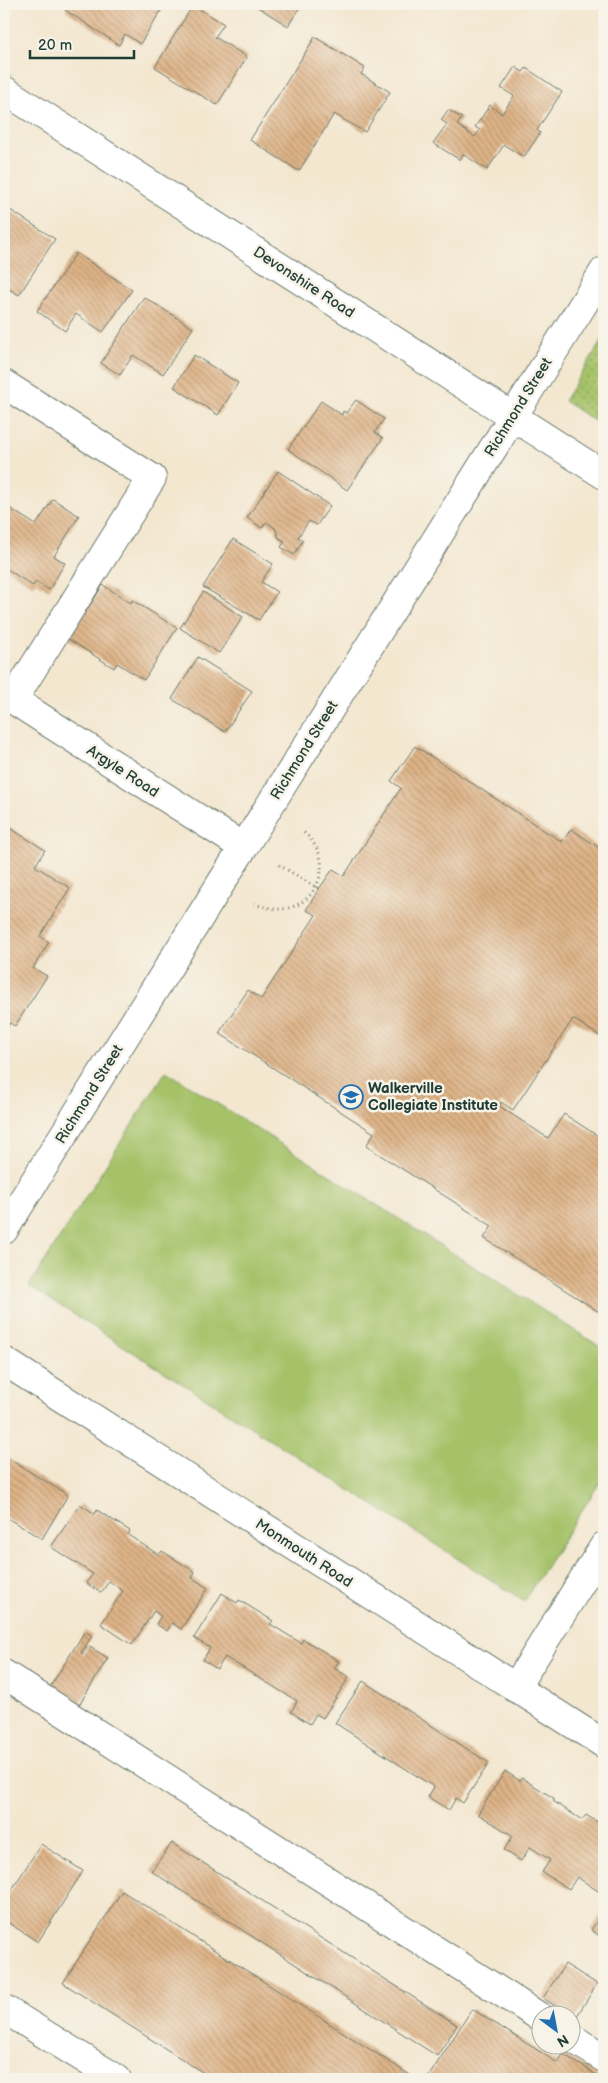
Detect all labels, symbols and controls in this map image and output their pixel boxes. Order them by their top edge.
scale bar [30,28,134,60]
text: 20 m [38,36,72,55]
street label: Devonshire Road [249,243,358,322]
street label: Richmond Street [480,354,557,460]
street label: Richmond Street [266,697,343,803]
street label: Argyle Road [83,741,162,802]
street label: Richmond Street [51,1041,128,1147]
place label: Walkerville Collegiate Institute [368,1079,498,1115]
school or university icon: Walkerville Collegiate Institute [338,1084,364,1110]
street label: Monmouth Road [251,1515,356,1592]
north arrow [530,2006,580,2056]
text: N [554,2031,572,2051]

